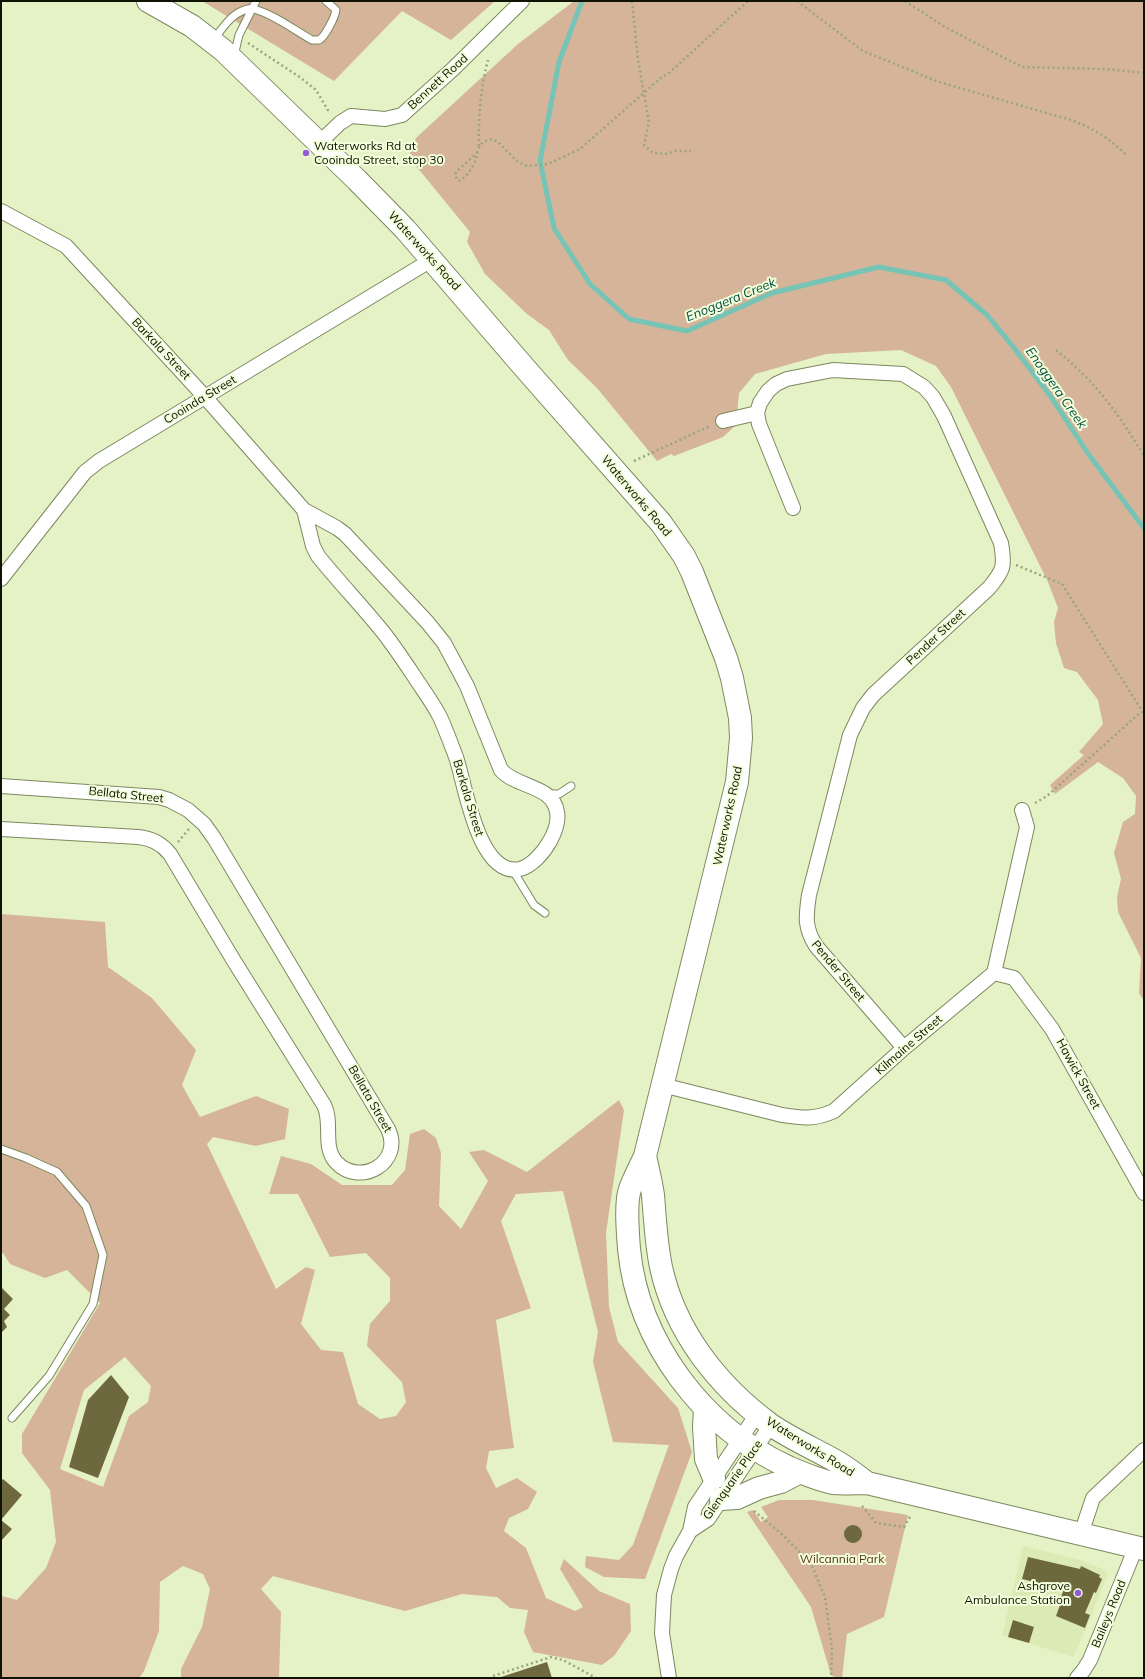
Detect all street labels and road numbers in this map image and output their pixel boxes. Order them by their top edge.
street label: Bennett Road [405,51,471,113]
street label: Waterworks Road [385,209,463,293]
street label: Barkala Street [129,315,193,383]
street label: Cooinda Street [161,373,239,427]
street label: Waterworks Road [598,453,674,539]
street label: Pender Street [903,606,969,668]
street label: Barkala Street [450,758,486,838]
street label: Waterworks Road [710,765,746,867]
street label: Bellata Street [88,784,164,806]
street label: Pender Street [808,937,868,1005]
street label: Kilmaine Street [873,1012,945,1078]
street label: Hawick Street [1053,1036,1103,1112]
street label: Bellata Street [345,1063,395,1135]
street label: Waterworks Road [763,1414,857,1480]
street label: Glenquarie Place [700,1438,766,1522]
street label: Baileys Road [1089,1578,1129,1650]

